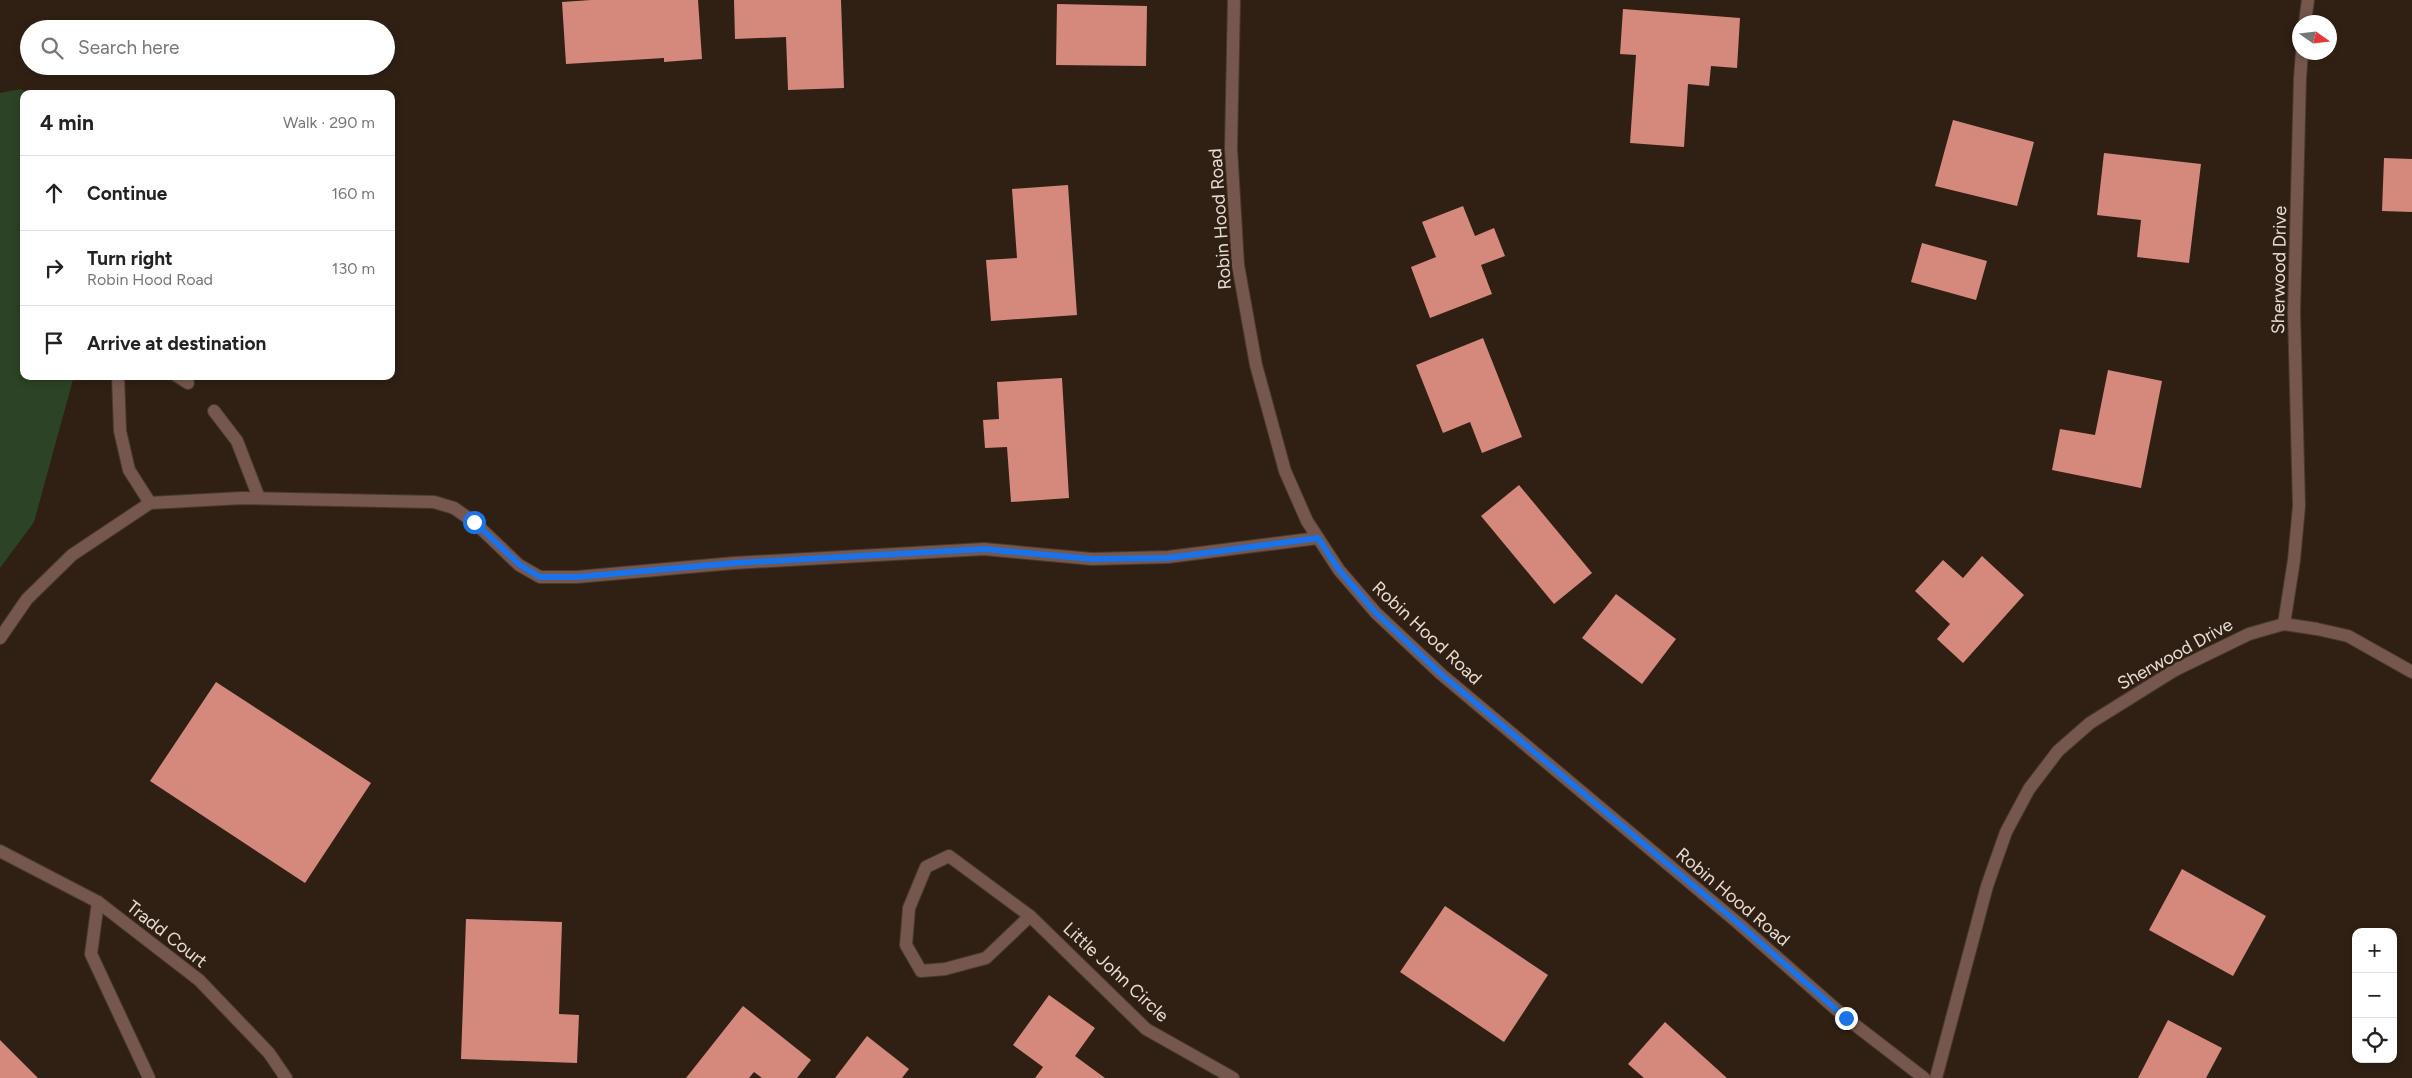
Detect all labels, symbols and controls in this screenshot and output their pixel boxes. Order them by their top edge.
north arrow [2292,15,2337,60]
search box [20,20,395,75]
icon: search [38,34,66,62]
text: Search here [78,36,180,59]
text: 4 min [40,110,94,135]
text: Walk · 290 m [283,113,375,132]
street label: Robin Hood Road [1204,148,1236,290]
icon: ahead [40,179,68,207]
text: Continue [87,182,167,205]
text: 160 m [332,184,375,203]
street label: Sherwood Drive [2267,205,2291,334]
text: Turn right [87,247,173,270]
icon: right [40,254,68,282]
text: 130 m [332,259,375,278]
text: Robin Hood Road [87,270,213,289]
icon: arrive [40,329,68,357]
text: Arrive at destination [87,332,266,355]
route start [463,511,486,534]
street label: Robin Hood Road [1368,577,1486,689]
street label: Sherwood Drive [2114,613,2237,695]
street label: Robin Hood Road [1672,843,1794,951]
street label: Tradd Court [122,896,212,972]
street label: Little John Circle [1059,917,1173,1027]
map controls [2352,928,2397,1063]
button: + [2352,928,2397,973]
button: − [2352,973,2397,1018]
route end [1835,1007,1858,1030]
button: locate [2352,1018,2397,1063]

